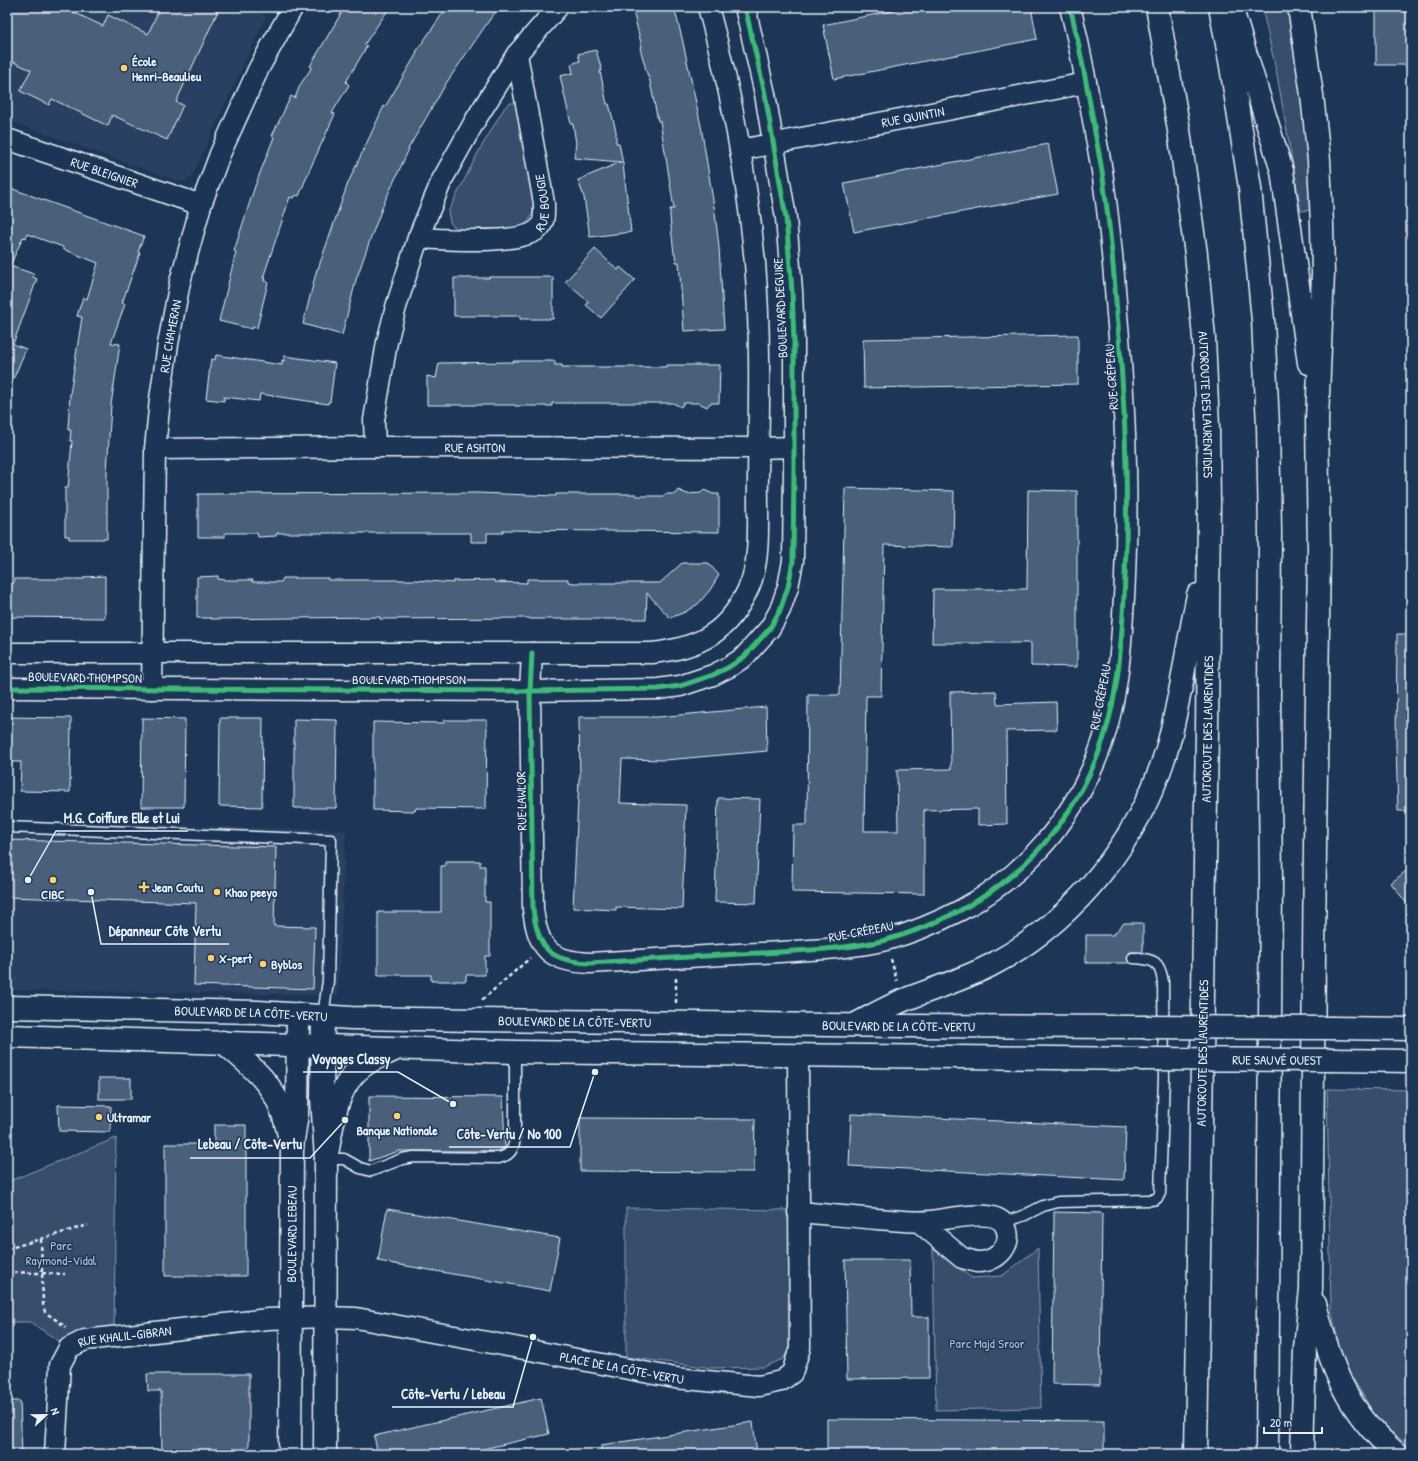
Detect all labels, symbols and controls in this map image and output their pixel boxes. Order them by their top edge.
place label: École Henri-Beaulieu [132,52,202,85]
marker: École Henri-Beaulieu [119,63,129,73]
street label: RUE QUINTIN [880,102,946,131]
street label: RUE BLEIGNIER [68,152,141,192]
street label: RUE BOUGIE [530,172,553,236]
street label: BOULEVARD DEGUIRE [768,257,792,359]
street label: RUE CHAMERAN [155,298,185,374]
street label: AUTOROUTE DES LAURENTIDES [1194,330,1218,478]
street label: RUE CRÉPEAU [1100,343,1122,411]
street label: RUE ASHTON [445,438,505,456]
street label: AUTOROUTE DES LAURENTIDES [1197,655,1217,803]
street label: RUE CRÉPEAU [1085,663,1115,731]
street label: BOULEVARD THOMPSON [28,667,142,687]
street label: BOULEVARD THOMPSON [352,670,466,688]
street label: RUE LAWLOR [511,771,531,831]
callout: M.G. Coiffure Elle et Lui [56,805,188,831]
text: M.G. Coiffure Elle et Lui [64,808,180,827]
marker: CIBC [48,875,58,885]
place label: Jean Coutu [152,878,204,896]
marker: Jean Coutu [139,882,149,892]
place label: Khao peeyo [225,883,278,902]
place label: CIBC [41,885,65,903]
marker: Khao peeyo [212,887,222,897]
street label: RUE CRÉPEAU [827,916,895,946]
callout: Dépanneur Côte Vertu [101,918,229,944]
text: Dépanneur Côte Vertu [109,921,222,942]
place label: X-pert [219,949,253,968]
marker: X-pert [206,953,216,963]
place label: Byblos [271,955,302,974]
marker: Byblos [258,959,268,969]
street label: AUTOROUTE DES LAURENTIDES [1192,979,1212,1127]
street label: BOULEVARD DE LA CÔTE-VERTU [174,1001,328,1025]
street label: BOULEVARD DE LA CÔTE-VERTU [498,1011,651,1031]
street label: BOULEVARD DE LA CÔTE-VERTU [822,1016,975,1035]
callout: Voyages Classy [303,1046,398,1072]
text: Voyages Classy [312,1049,391,1070]
street label: RUE SAUVÉ OUEST [1232,1050,1323,1069]
place label: Ultramar [107,1108,152,1126]
marker: Banque Nationale [392,1111,402,1121]
marker: Ultramar [94,1112,104,1122]
place label: Banque Nationale [356,1121,438,1140]
callout: Côte-Vertu / No 100 [449,1121,570,1147]
text: Côte-Vertu / No 100 [457,1124,562,1143]
callout: Lebeau / Côte-Vertu [190,1132,310,1158]
text: Lebeau / Côte-Vertu [198,1134,302,1153]
street label: BOULEVARD LEBEAU [282,1186,301,1282]
park label: Parc Raymond-Vidal [26,1236,97,1269]
street label: RUE KHALIL-GIBRAN [74,1321,172,1351]
park label: Parc Majd Sroor [950,1334,1024,1352]
street label: PLACE DE LA CÔTE-VERTU [558,1347,685,1388]
callout: Côte-Vertu / Lebeau [392,1381,513,1407]
text: Côte-Vertu / Lebeau [401,1384,505,1403]
north arrow [26,1395,66,1435]
text: N [48,1406,63,1417]
scale bar [1264,1409,1322,1435]
text: 20 m [1270,1414,1292,1431]

